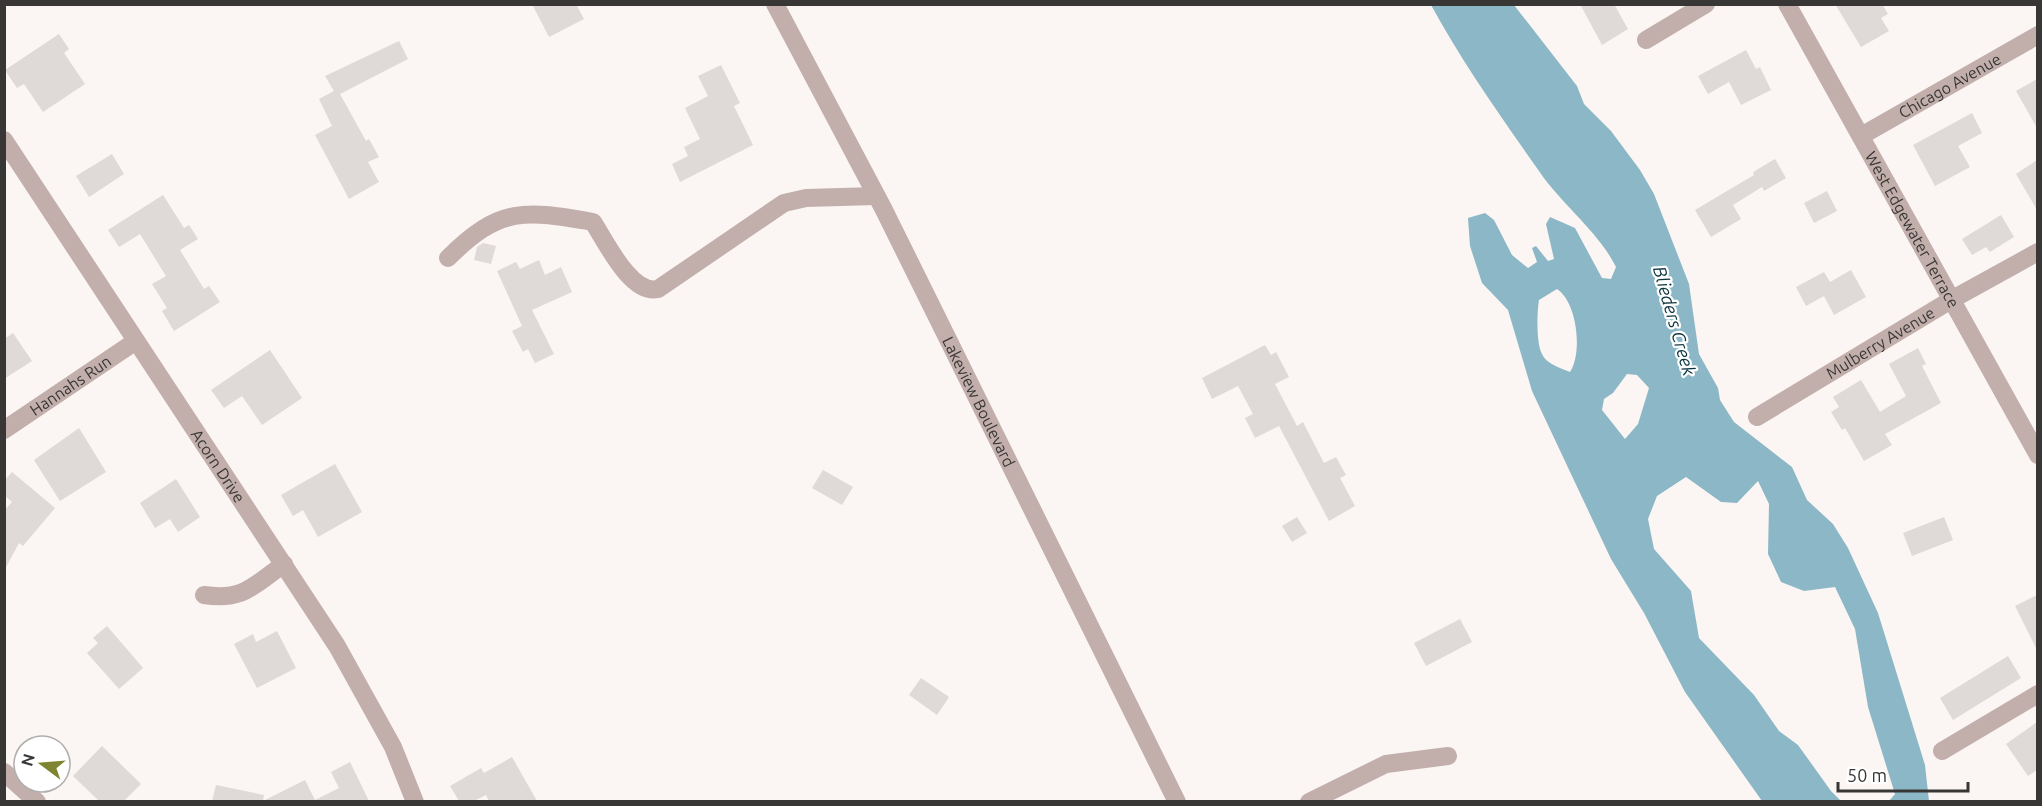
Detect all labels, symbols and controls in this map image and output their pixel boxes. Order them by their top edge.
street label: Chicago Avenue [1895,49,2004,122]
street label: West Edgewater Terrace [1862,148,1963,311]
water label: Blieders Creek [1650,264,1700,378]
street label: Mulberry Avenue [1823,303,1938,382]
street label: Lakeview Boulevard [939,334,1019,470]
street label: Hannahs Run [26,352,114,419]
street label: Acorn Drive [188,426,249,506]
north arrow [12,734,72,794]
text: N [17,752,38,768]
scale bar [1838,755,1968,793]
text: 50 m [1847,765,1887,785]

